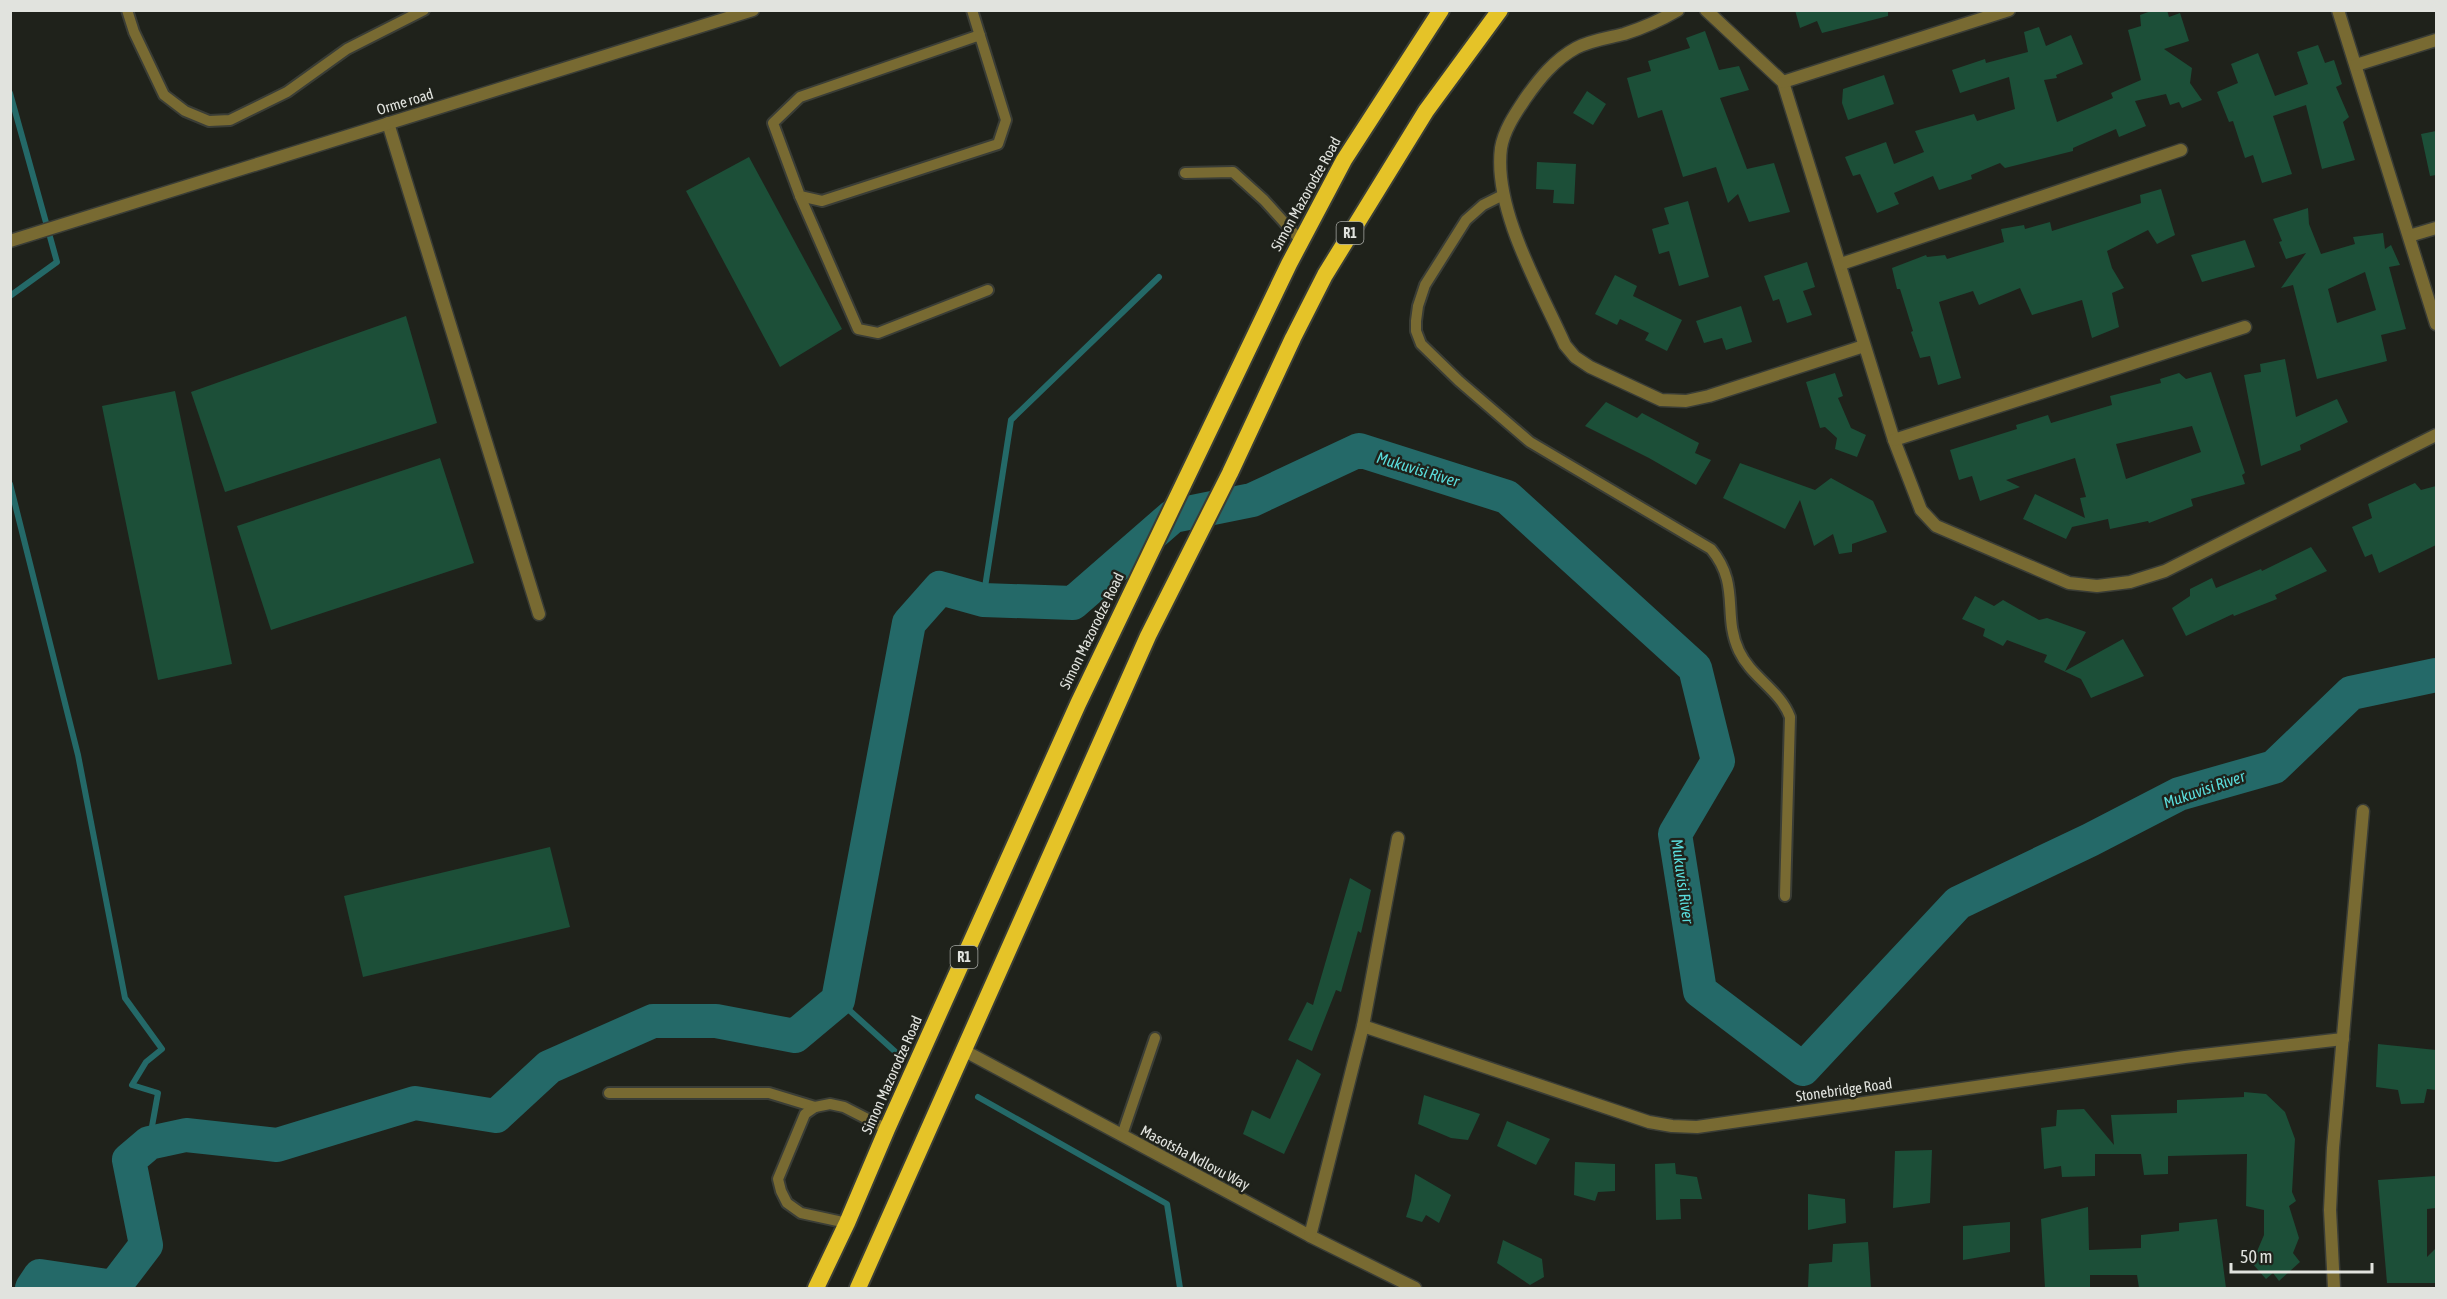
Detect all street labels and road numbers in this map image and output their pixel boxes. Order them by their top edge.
street label: Orme road [374,85,435,118]
street label: Simon Mazorodze Road [1267,134,1344,254]
road number: R1 [1336,222,1364,244]
street label: Simon Mazorodze Road [1056,570,1127,692]
road number: R1 [950,946,978,968]
street label: Simon Mazorodze Road [858,1013,925,1137]
street label: Stonebridge Road [1795,1074,1893,1105]
street label: Masotsha Ndlovu Way [1138,1122,1253,1193]

